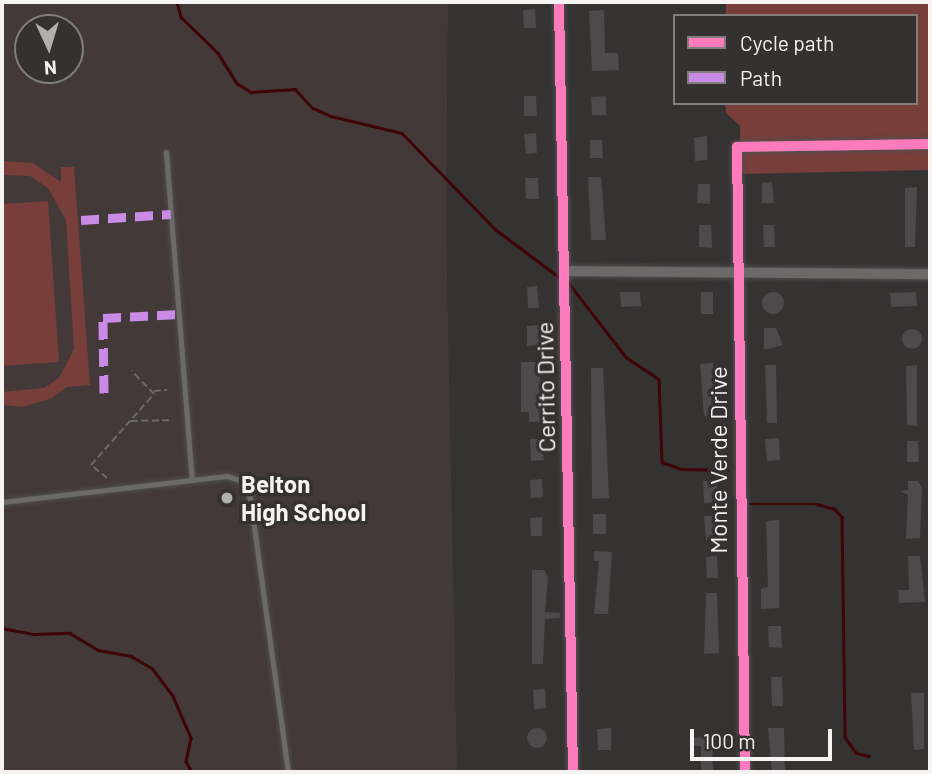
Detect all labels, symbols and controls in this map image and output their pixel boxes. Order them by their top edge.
north arrow [14,14,84,84]
legend [673,14,918,105]
text: Cycle path [740,30,834,55]
text: N [43,57,57,80]
text: Path [740,65,782,90]
street label: Cerrito Drive [529,321,561,453]
street label: Monte Verde Drive [704,366,732,554]
place label: Belton High School [241,470,366,526]
marker: Belton High School [219,490,235,506]
scale bar [694,714,836,758]
text: 100 m [703,728,756,753]

